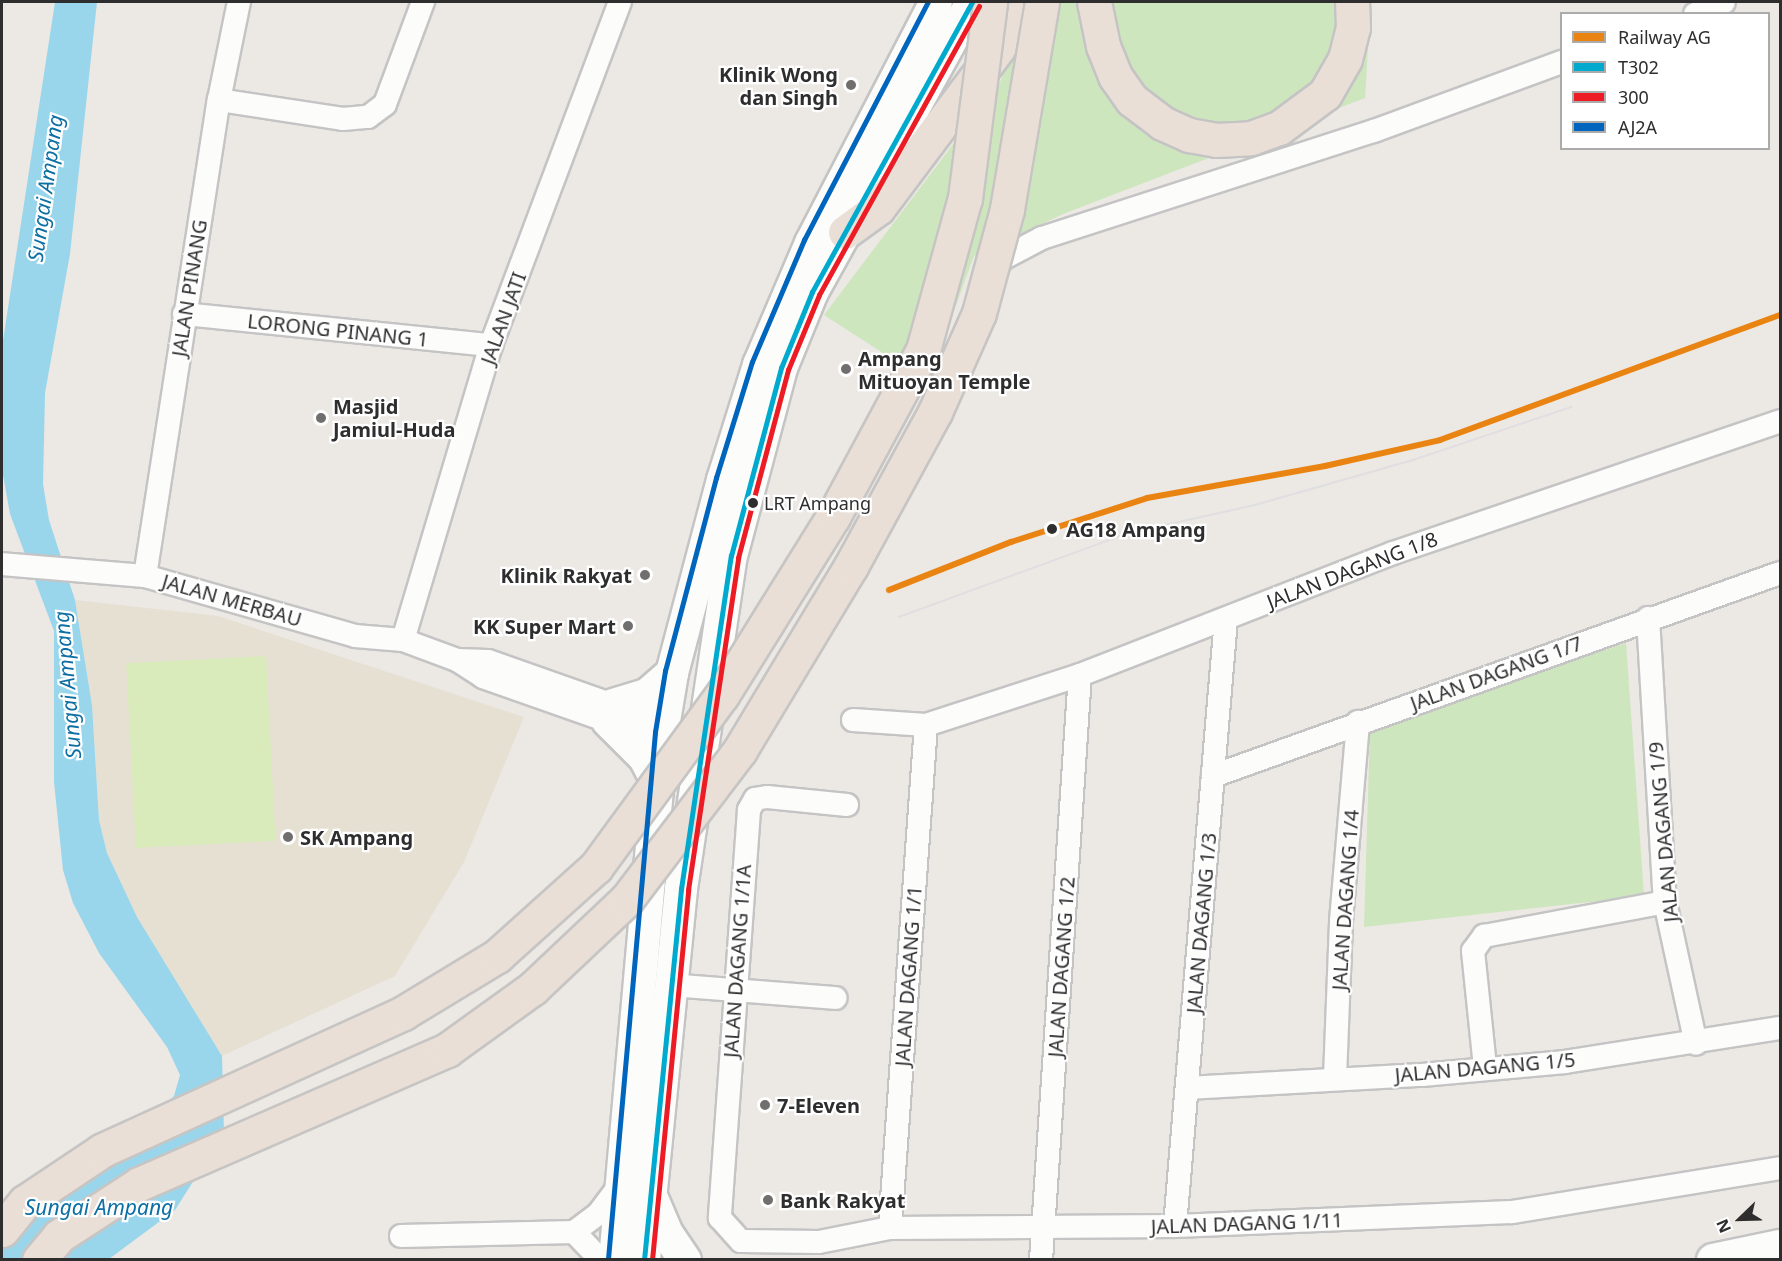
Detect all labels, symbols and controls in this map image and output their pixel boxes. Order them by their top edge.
legend [1560,12,1770,150]
text: Railway AG [1618,25,1711,49]
text: T302 [1618,55,1659,79]
place label: Klinik Wong dan Singh [719,62,838,109]
marker: Klinik Wong dan Singh [842,76,860,94]
text: 300 [1618,85,1649,109]
water label: Sungai Ampang [22,113,68,263]
text: AJ2A [1618,115,1657,139]
street label: JALAN PINANG [166,218,212,358]
street label: JALAN JATI [475,268,531,368]
street label: LORONG PINANG 1 [246,309,430,351]
place label: Ampang Mituoyan Temple [858,346,1030,393]
marker: Ampang Mituoyan Temple [839,362,853,376]
place label: Masjid Jamiul-Huda [333,394,455,441]
marker: Masjid Jamiul-Huda [314,411,328,425]
place label: LRT Ampang [764,492,871,514]
marker: LRT Ampang [747,497,759,509]
place label: AG18 Ampang [1066,517,1206,541]
marker: AG18 Ampang [1043,520,1061,538]
street label: JALAN DAGANG 1/8 [1263,526,1441,614]
place label: Klinik Rakyat [501,563,632,587]
marker: Klinik Rakyat [636,566,654,584]
street label: JALAN MERBAU [159,569,305,631]
water label: Sungai Ampang [48,610,86,760]
place label: KK Super Mart [473,614,616,638]
marker: KK Super Mart [621,619,635,633]
street label: JALAN DAGANG 1/7 [1407,631,1585,715]
street label: JALAN DAGANG 1/9 [1643,741,1683,923]
street label: JALAN DAGANG 1/4 [1327,809,1363,991]
place label: SK Ampang [300,825,413,849]
marker: SK Ampang [281,830,295,844]
street label: JALAN DAGANG 1/3 [1181,832,1221,1014]
street label: JALAN DAGANG 1/1A [718,863,756,1059]
street label: JALAN DAGANG 1/2 [1043,876,1079,1058]
street label: JALAN DAGANG 1/1 [890,885,926,1067]
street label: JALAN DAGANG 1/5 [1394,1047,1576,1087]
place label: 7-Eleven [777,1093,860,1117]
marker: 7-Eleven [758,1098,772,1112]
place label: Bank Rakyat [780,1188,905,1212]
north arrow [1710,1189,1770,1249]
marker: Bank Rakyat [761,1193,775,1207]
water label: Sungai Ampang [25,1194,173,1220]
street label: JALAN DAGANG 1/11 [1150,1208,1344,1238]
text: N [1711,1216,1736,1236]

